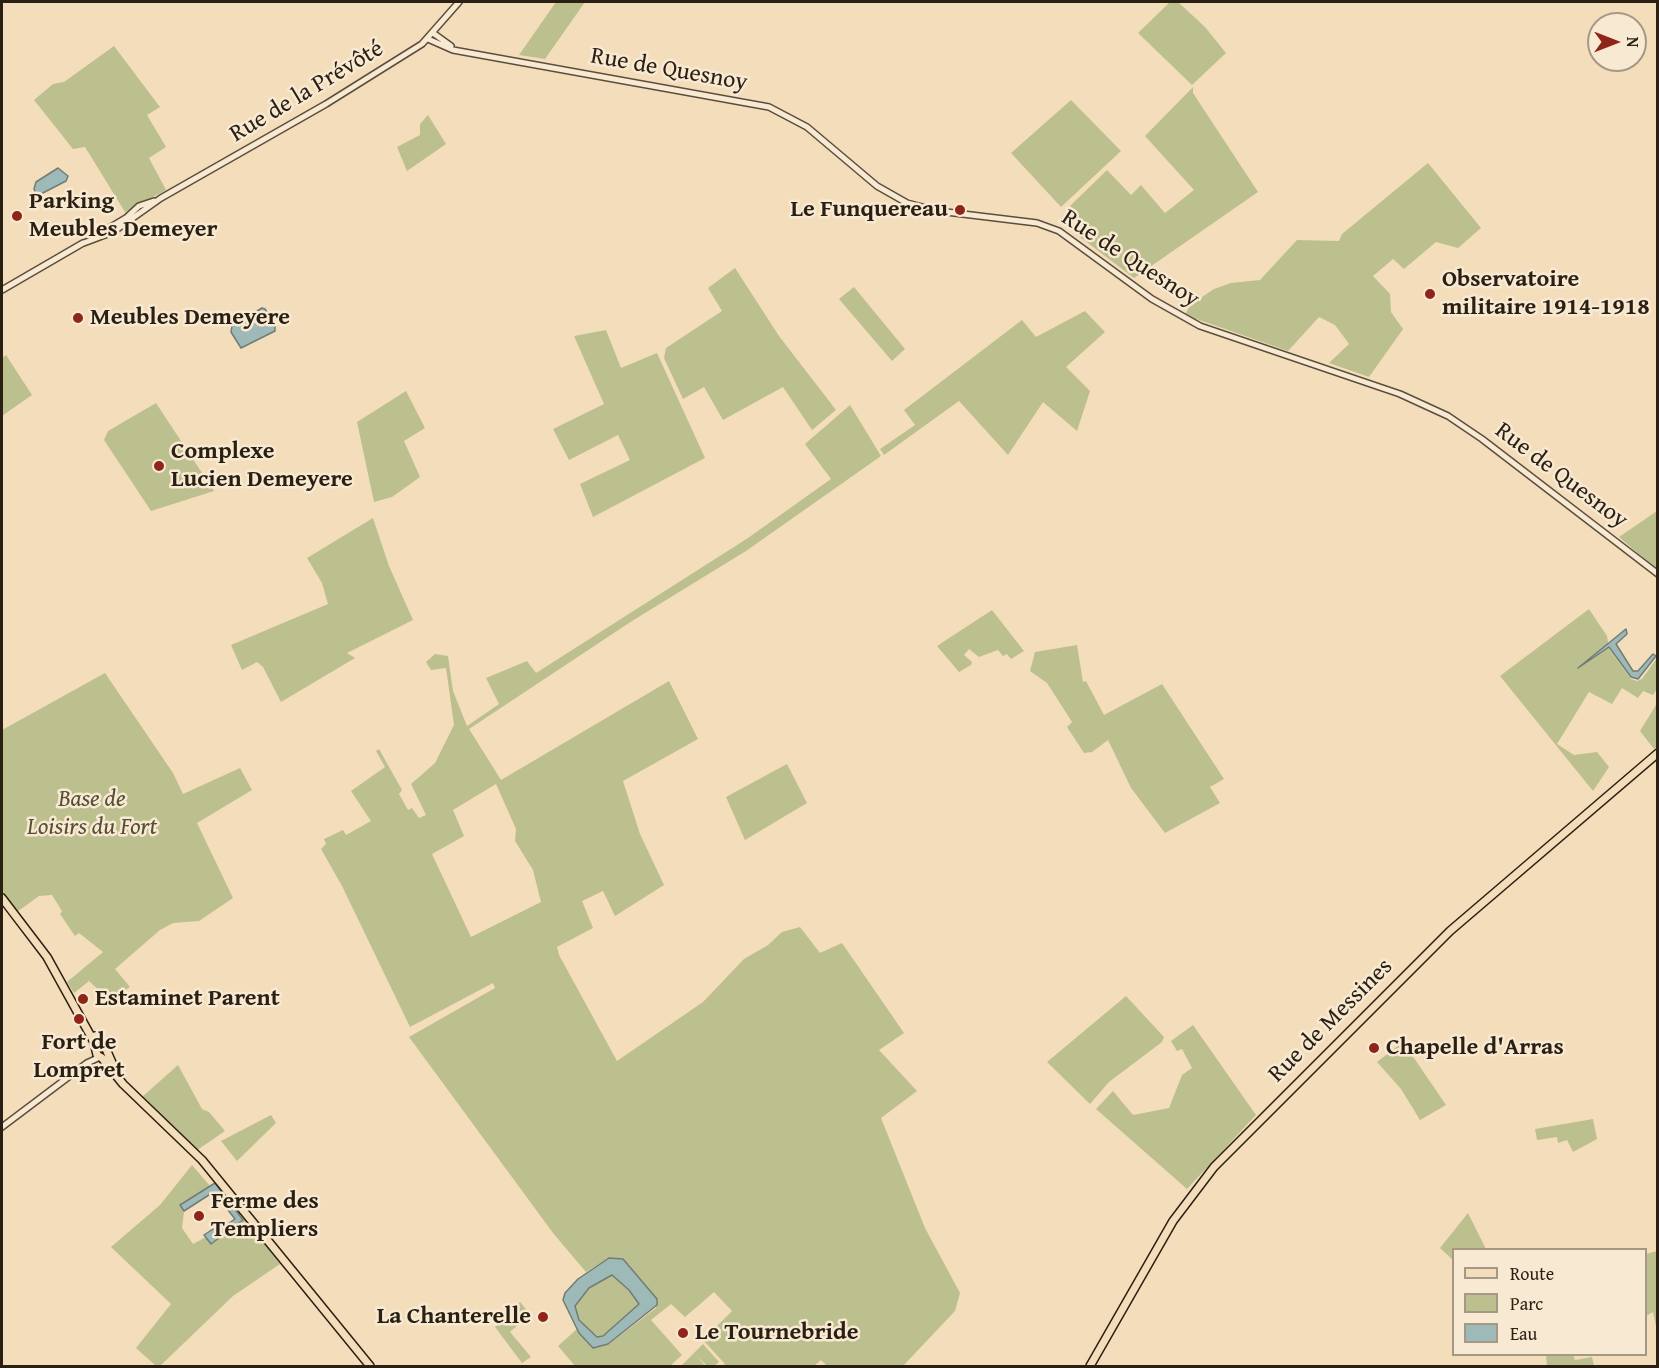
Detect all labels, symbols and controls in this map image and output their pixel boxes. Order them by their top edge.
north arrow [1587,12,1647,72]
street label: Rue de la Prévôté [225,35,389,149]
text: N [1621,37,1645,47]
street label: Rue de Quesnoy [588,42,750,98]
place label: Parking Meubles Demeyer [29,188,218,244]
place label: Le Funquereau [791,196,948,224]
marker: Le Funquereau [953,203,967,217]
street label: Rue de Quesnoy [1056,204,1204,314]
marker: Parking Meubles Demeyer [10,209,24,223]
place label: Observatoire militaire 1914-1918 [1442,266,1650,322]
marker: Observatoire militaire 1914-1918 [1423,287,1437,301]
place label: Meubles Demeyere [90,304,290,332]
marker: Meubles Demeyere [71,311,85,325]
street label: Rue de Quesnoy [1489,417,1633,535]
place label: Complexe Lucien Demeyere [171,438,353,494]
marker: Complexe Lucien Demeyere [152,459,166,473]
park label: Base de Loisirs du Fort [27,786,157,842]
street label: Rue de Messines [1263,953,1399,1089]
place label: Estaminet Parent [95,985,280,1013]
marker: Estaminet Parent [76,992,90,1006]
marker: Fort de Lompret [72,1012,86,1026]
place label: Fort de Lompret [33,1029,125,1085]
place label: Chapelle d'Arras [1386,1034,1564,1062]
marker: Chapelle d'Arras [1367,1041,1381,1055]
place label: Ferme des Templiers [211,1188,319,1244]
marker: Ferme des Templiers [192,1209,206,1223]
legend [1452,1248,1647,1356]
text: Route [1510,1260,1554,1287]
text: Parc [1510,1290,1543,1317]
place label: La Chanterelle [377,1303,531,1331]
marker: La Chanterelle [536,1310,550,1324]
place label: Le Tournebride [695,1319,858,1347]
text: Eau [1510,1320,1537,1347]
marker: Le Tournebride [676,1326,690,1340]

